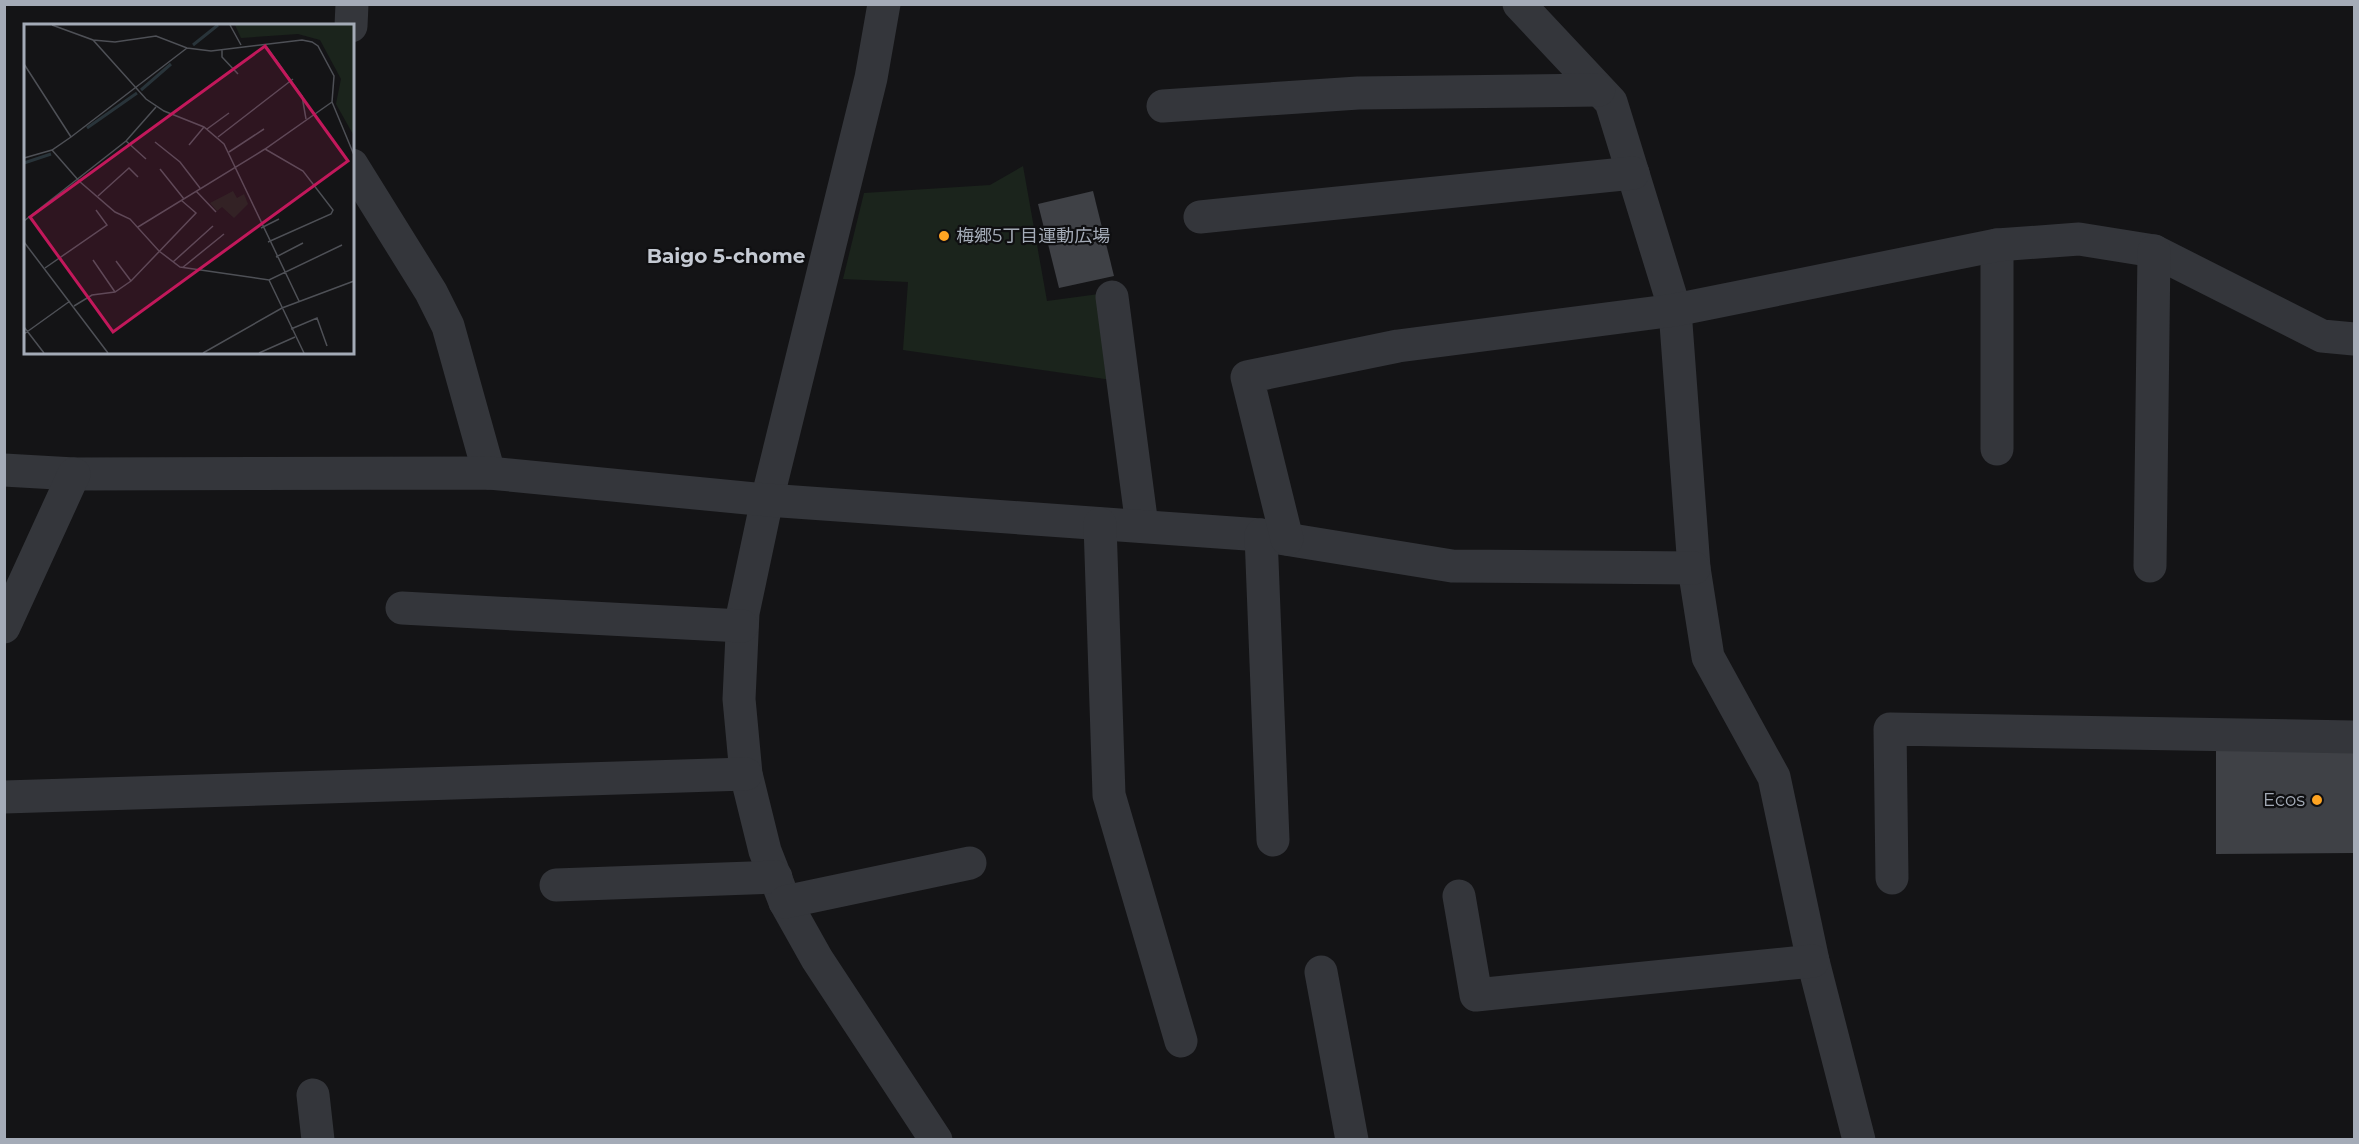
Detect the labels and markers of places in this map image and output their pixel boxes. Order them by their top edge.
place label: 梅郷5丁目運動広場 [956,225,1110,247]
marker: 梅郷5丁目運動広場 [937,229,951,243]
place label: Ecos [2263,789,2305,811]
marker: Ecos [2310,793,2324,807]

